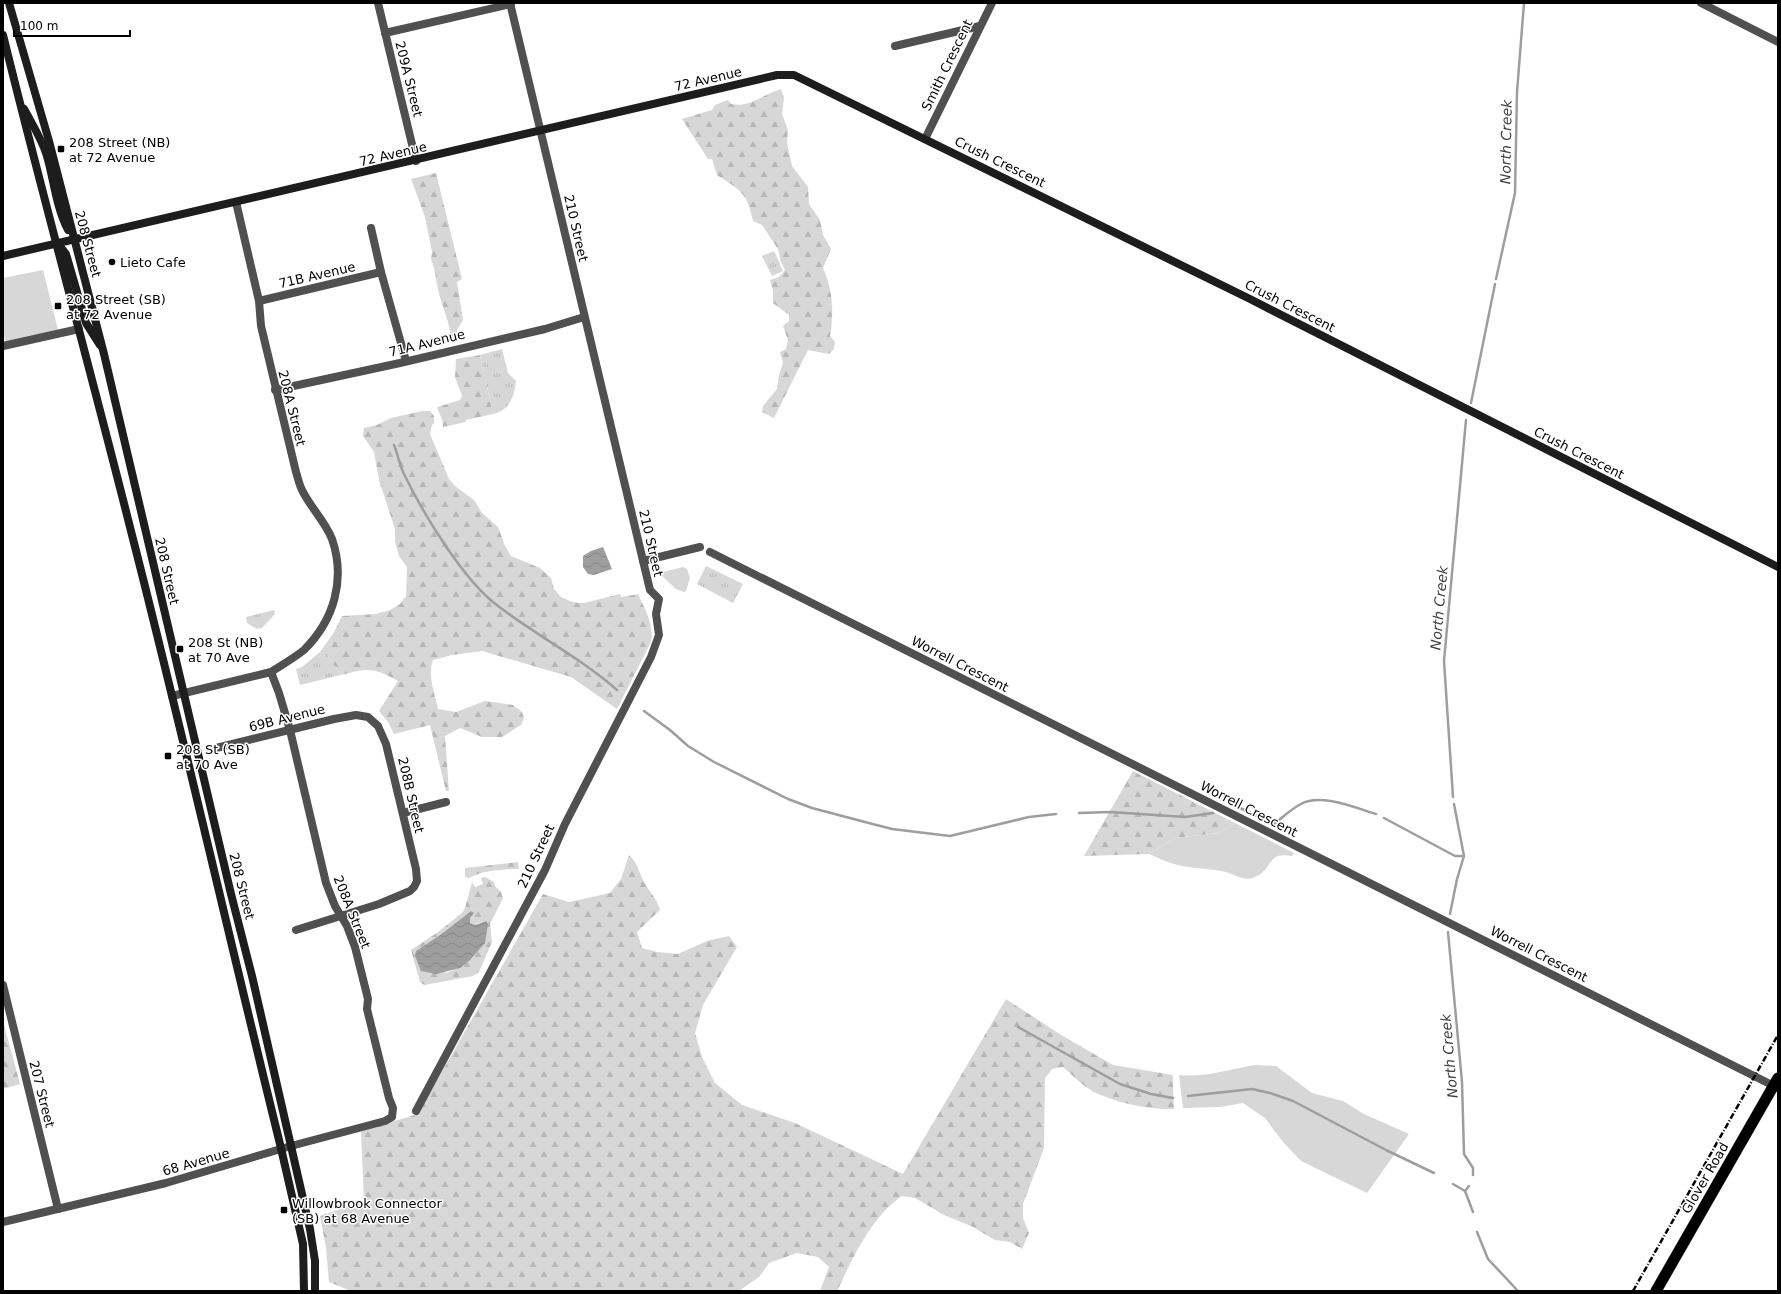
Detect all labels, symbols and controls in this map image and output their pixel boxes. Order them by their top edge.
scale bar [14,12,130,38]
street label: Smith Crescent [918,17,976,113]
text: 100 m [20,19,58,33]
street label: 209A Street [392,40,426,118]
street label: 72 Avenue [673,64,743,94]
water label: North Creek [1497,99,1515,184]
street label: Crush Crescent [952,134,1048,190]
place label: 208 Street (NB) at 72 Avenue [69,135,170,165]
street label: 72 Avenue [358,139,428,169]
marker: 208 Street (NB) at 72 Avenue [56,144,66,154]
street label: 210 Street [561,193,591,263]
street label: 208 Street [72,209,104,279]
place label: Lieto Cafe [120,255,186,270]
marker: Lieto Cafe [107,257,117,267]
street label: 71B Avenue [277,259,357,291]
street label: Crush Crescent [1242,277,1338,335]
place label: 208 Street (SB) at 72 Avenue [66,292,166,322]
marker: 208 Street (SB) at 72 Avenue [53,301,63,311]
street label: 71A Avenue [387,326,467,360]
street label: 208A Street [275,369,309,447]
street label: Crush Crescent [1531,424,1627,482]
street label: 210 Street [636,508,666,578]
street label: 208 Street [152,536,182,606]
water label: North Creek [1427,564,1451,651]
street label: Worrell Crescent [909,633,1011,695]
place label: 208 St (NB) at 70 Ave [188,635,263,665]
marker: 208 St (NB) at 70 Ave [175,644,185,654]
street label: 69B Avenue [247,701,327,735]
place label: 208 St (SB) at 70 Ave [176,742,250,772]
marker: 208 St (SB) at 70 Ave [163,751,173,761]
street label: 208B Street [395,756,427,834]
street label: Worrell Crescent [1198,778,1300,840]
street label: 210 Street [515,822,557,890]
street label: 208 Street [226,851,258,921]
street label: 208A Street [331,873,373,951]
street label: Worrell Crescent [1488,923,1590,985]
water label: North Creek [1437,1012,1461,1099]
street label: 207 Street [26,1059,58,1129]
street label: Glover Road [1679,1140,1731,1216]
street label: 68 Avenue [161,1145,231,1179]
place label: Willowbrook Connector (SB) at 68 Avenue [292,1196,443,1226]
marker: Willowbrook Connector (SB) at 68 Avenue [279,1205,289,1215]

